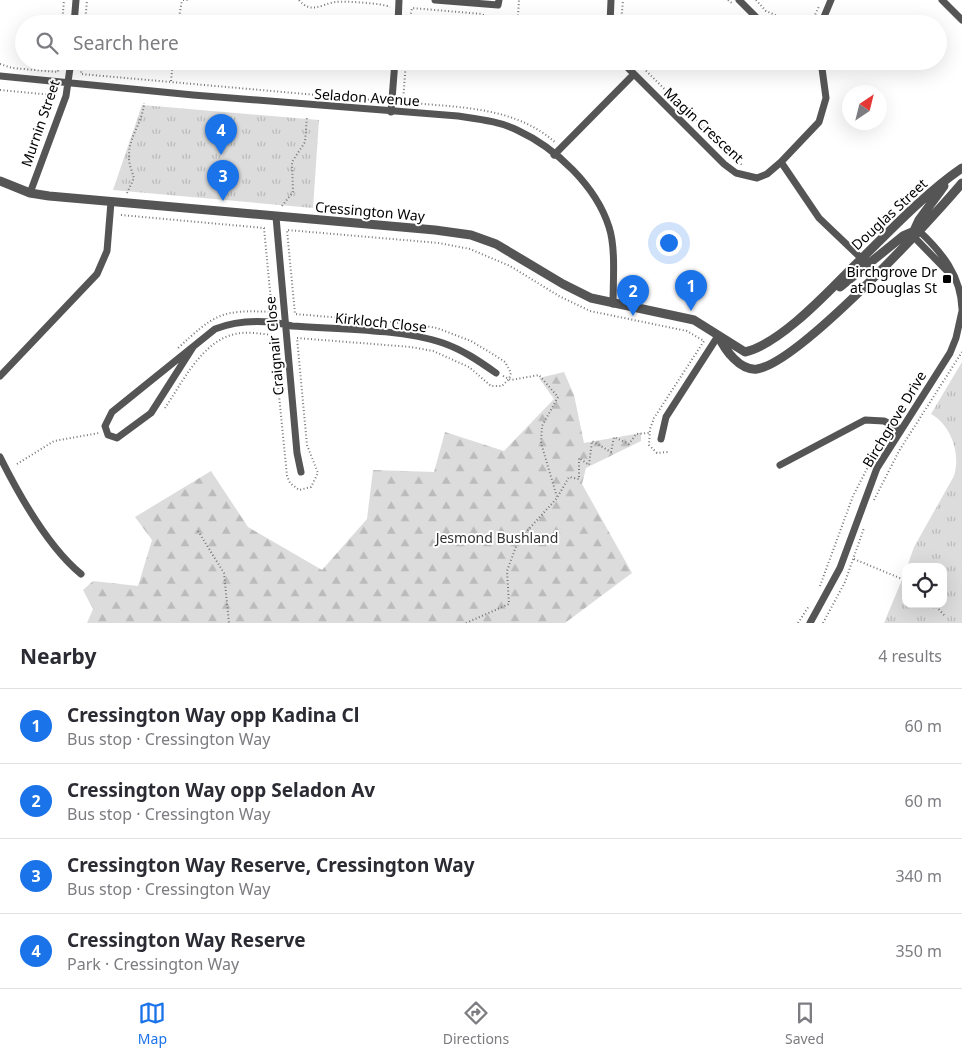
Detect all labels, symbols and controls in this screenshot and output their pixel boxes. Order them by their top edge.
search box [15,15,947,70]
icon: search [33,29,61,57]
text: Search here [73,30,179,56]
street label: Murnin Street [16,77,64,169]
street label: Magin Crescent [660,83,748,167]
street label: Seladon Avenue [314,84,420,110]
north arrow [842,85,887,130]
pin: 4 [205,114,237,155]
pin: 3 [207,160,239,201]
street label: Douglas Street [847,174,931,254]
street label: Cressington Way [314,197,427,225]
your location [656,230,682,256]
place label: Birchgrove Dr at Douglas St [846,262,937,297]
pin: 1 [675,270,707,311]
marker: Birchgrove Dr at Douglas St [941,273,953,285]
pin: 2 [617,275,649,316]
street label: Craignair Close [260,296,288,396]
street label: Kirkloch Close [334,308,428,336]
street label: Birchgrove Drive [858,367,930,471]
park label: Jesmond Bushland [434,528,558,547]
map controls [902,563,947,608]
button: locate [902,563,947,608]
text: Nearby [20,642,96,670]
text: 4 results [878,645,942,667]
text: Cressington Way opp Kadina Cl [67,702,359,728]
text: 1 [31,715,41,737]
text: 60 m [905,715,942,737]
text: Bus stop · Cressington Way [67,728,271,750]
text: Cressington Way opp Seladon Av [67,777,375,803]
text: 2 [31,790,41,812]
text: 60 m [905,790,942,812]
text: Bus stop · Cressington Way [67,803,271,825]
text: Cressington Way Reserve, Cressington Way [67,852,474,878]
text: 3 [31,865,41,887]
text: 340 m [895,865,942,887]
text: Bus stop · Cressington Way [67,878,271,900]
text: Cressington Way Reserve [67,927,306,953]
text: 4 [31,940,41,962]
text: 350 m [895,940,942,962]
text: Park · Cressington Way [67,953,239,975]
tab: Map [138,999,167,1048]
tab: Directions [443,999,509,1048]
tab: Saved [785,999,824,1048]

